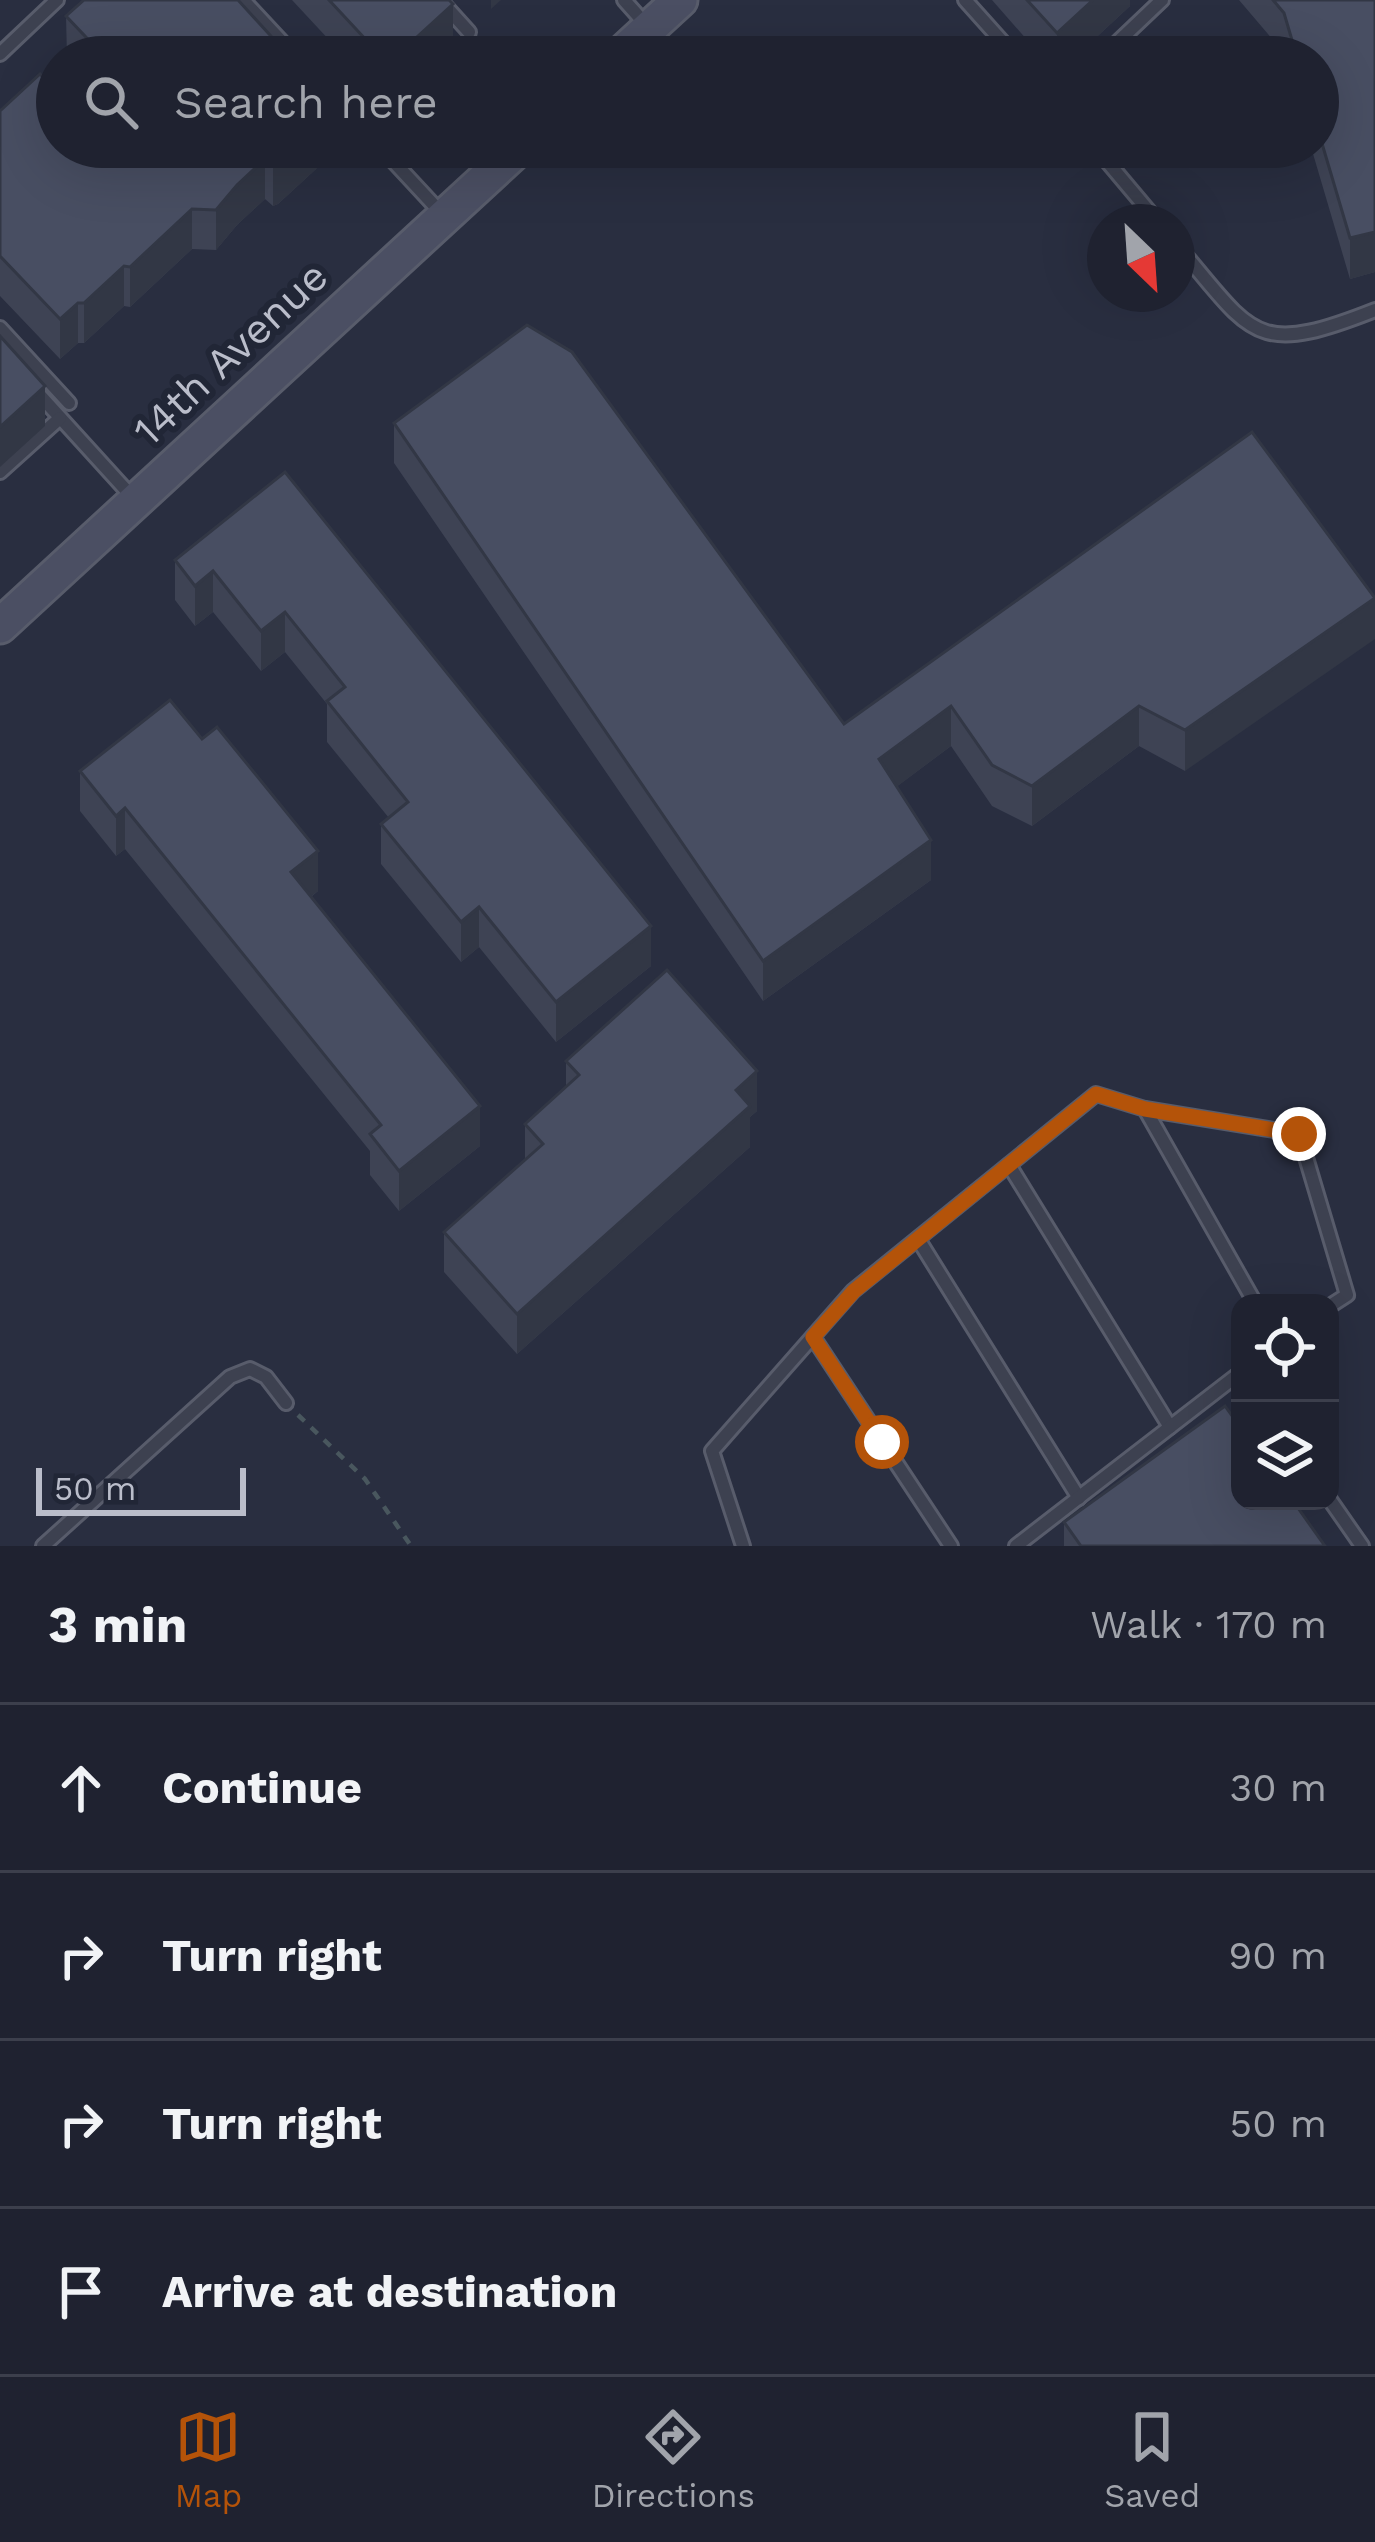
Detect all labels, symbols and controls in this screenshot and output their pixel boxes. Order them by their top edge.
search box [36,36,1339,168]
icon: search [78,69,144,135]
text: Search here [174,76,438,129]
north arrow [1087,204,1195,312]
street label: 14th Avenue [123,251,337,455]
route end [1272,1107,1326,1161]
map controls [1231,1294,1339,1510]
button: locate [1231,1294,1339,1402]
button: layers [1231,1402,1339,1510]
route start [855,1415,909,1469]
scale bar [36,1462,246,1515]
text: 50 m [54,1469,136,1508]
text: 3 min [48,1595,187,1654]
text: Walk · 170 m [1090,1602,1327,1647]
icon: ahead [48,1755,114,1821]
text: Continue [162,1761,362,1814]
text: 30 m [1230,1765,1327,1810]
icon: right [48,1923,114,1989]
text: Turn right [162,1929,382,1982]
text: 90 m [1228,1933,1327,1978]
icon: right [48,2091,114,2157]
text: Turn right [162,2097,382,2150]
text: 50 m [1230,2101,1327,2146]
icon: arrive [48,2259,114,2325]
text: Arrive at destination [162,2265,617,2318]
tab: Map [175,2404,242,2515]
tab: Directions [592,2404,755,2515]
tab: Saved [1104,2404,1200,2515]

